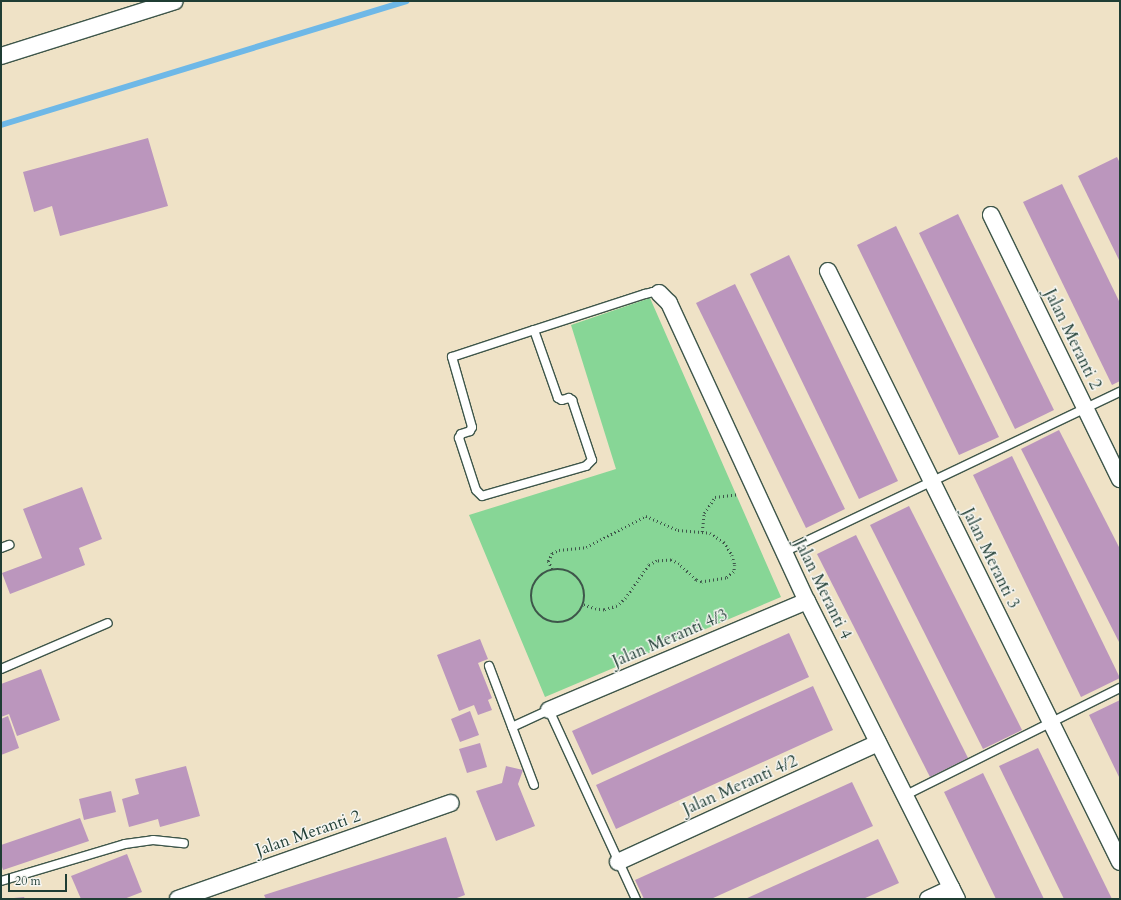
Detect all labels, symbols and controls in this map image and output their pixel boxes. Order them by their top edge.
street label: Jalan Meranti 2 [1040,285,1106,393]
street label: Jalan Meranti 3 [958,504,1024,612]
street label: Jalan Meranti 4 [790,535,856,643]
street label: Jalan Meranti 4/3 [609,604,731,672]
street label: Jalan Meranti 4/2 [679,751,801,819]
street label: Jalan Meranti 2 [253,806,363,860]
scale bar [10,866,69,892]
text: 20 m [15,873,41,889]

